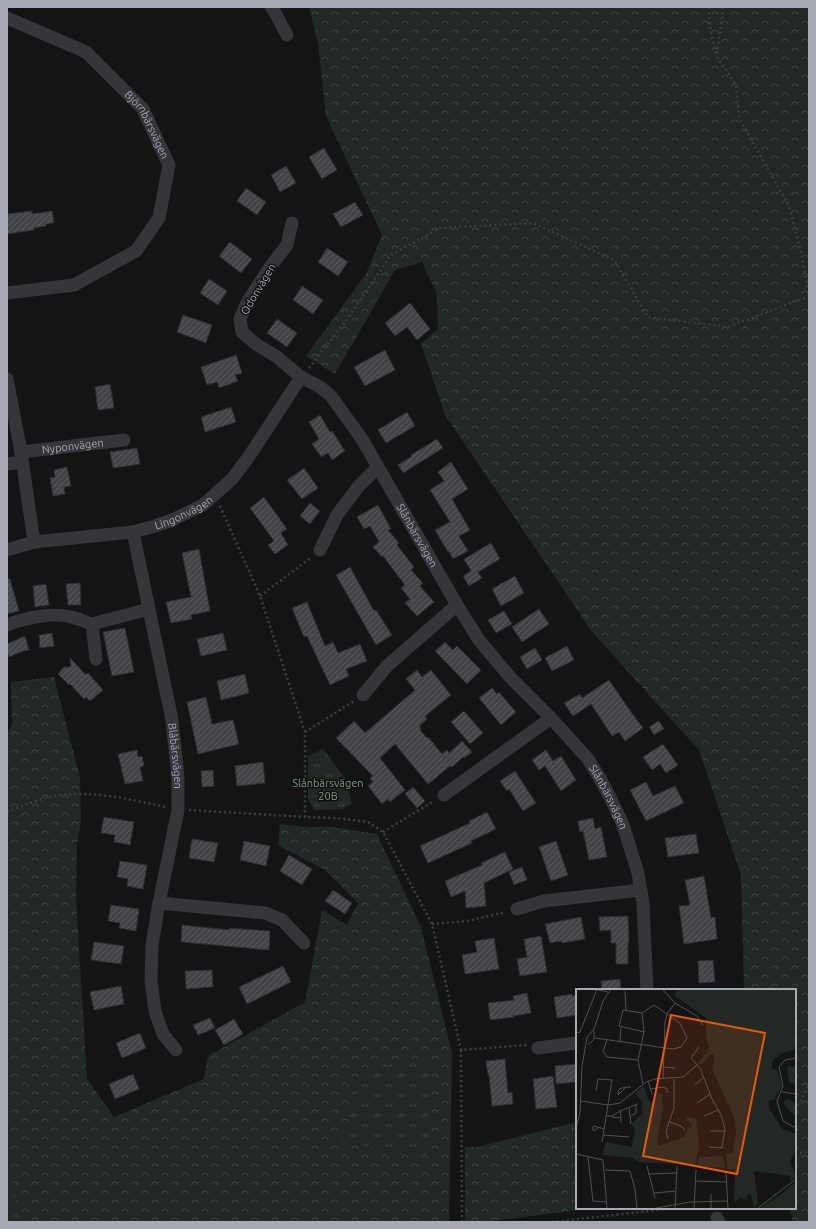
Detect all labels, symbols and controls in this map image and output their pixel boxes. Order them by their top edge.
street label: Björnbärsvägen [122,88,171,161]
street label: Odonvägen [238,261,278,317]
street label: Nyponvägen [41,436,104,456]
street label: Lingonvägen [153,493,215,532]
street label: Slånbärsvägen [394,502,440,569]
street label: Blåbärsvägen [166,722,184,789]
street label: Slånbärsvägen [587,762,630,831]
park label: Slånbärsvägen 20B [292,777,364,802]
inset map [576,989,796,1209]

